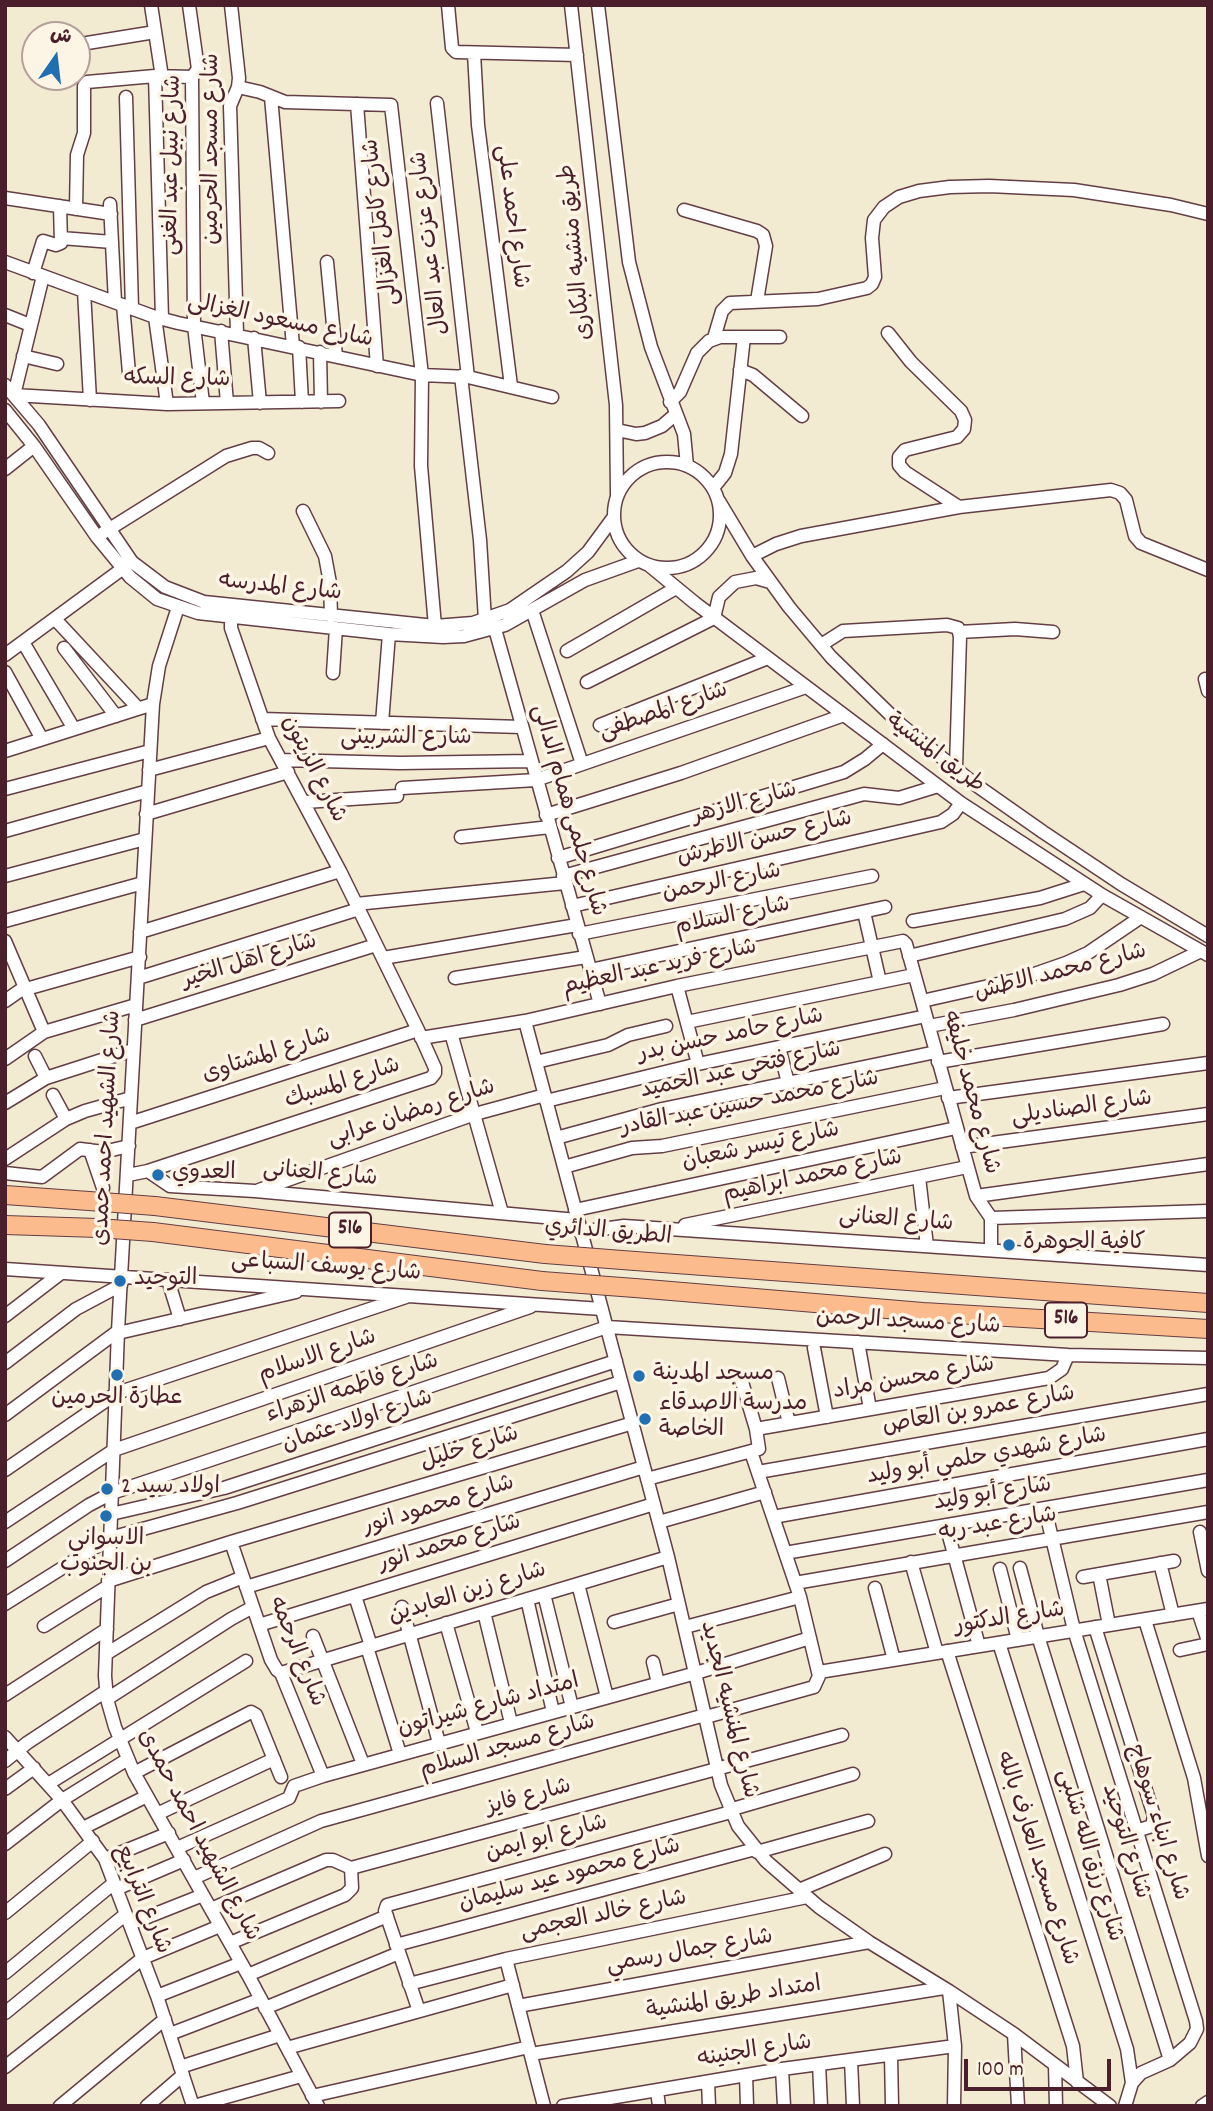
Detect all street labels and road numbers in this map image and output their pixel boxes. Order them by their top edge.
street label: شارع مسجد الحرمين [200,53,228,245]
street label: شارع نبيل عبد الغنى [159,74,189,256]
street label: شارع كامل الغزالى [359,137,407,307]
street label: شارع احمد على [488,144,532,290]
street label: شارع عزت عبد العال [407,150,457,336]
street label: طريق منشيه البكارى [555,163,601,341]
street label: شارع مسعود الغزالى [185,290,375,356]
street label: شارع السكه [123,366,231,396]
street label: شارع المدرسه [217,569,343,609]
street label: شارع المصطفى [596,678,732,748]
street label: شارع حلمى همام الدالى [524,702,610,920]
street label: طريق المنشية [879,709,989,801]
street label: شارع الزيتون [273,712,351,828]
street label: شارع الشربينى [340,726,472,754]
street label: شارع الازهر [690,778,800,832]
street label: شارع حسن الاطرش [675,806,855,874]
street label: شارع الرحمن [660,859,784,909]
street label: شارع السلام [673,892,793,944]
street label: شارع اهل الخير [179,929,321,997]
street label: شارع فريد عبد العظيم [560,935,760,1003]
street label: شارع محمد الاطش [972,939,1150,1009]
street label: شارع حامد حسن بدر [636,1004,826,1070]
street label: شارع محمد خليفه [934,1008,1004,1178]
street label: شارع الشهيد احمد حمدى [89,1009,129,1247]
street label: شارع المشتاوى [199,1023,335,1091]
street label: شارع فتحى عبد الحميد [638,1037,844,1107]
street label: شارع المسبك [282,1053,404,1117]
street label: شارع محمد حسين عبد القادر [619,1066,881,1144]
street label: شارع رمضان عرابى [325,1075,499,1155]
street label: شارع الصناديلى [1010,1086,1154,1134]
street label: شارع تيسر شعبان [680,1118,842,1178]
street label: شارع محمد ابراهيم [721,1146,905,1210]
street label: شارع العنانى [262,1157,378,1195]
street label: شارع العنانى [838,1204,954,1240]
road number: 516 [329,1212,371,1248]
street label: الطريق الدائري [543,1215,673,1253]
street label: شارع يوسف السباعى [230,1249,422,1289]
road number: 516 [1045,1302,1087,1338]
street label: شارع مسجد الرحمن [815,1305,1001,1343]
street label: شارع الاسلام [255,1325,381,1391]
street label: شارع فاطمه الزهراء [263,1349,443,1431]
street label: شارع محسن مراد [831,1352,997,1408]
street label: شارع عمرو بن العاص [881,1381,1077,1443]
street label: شارع اولاد عثمان [279,1386,437,1460]
street label: شارع خليل [417,1422,523,1478]
street label: شارع شهدي حلمي أبو وليد [865,1423,1109,1493]
street label: شارع محمود انور [360,1471,518,1543]
street label: شارع أبو وليد [932,1473,1054,1519]
street label: شارع عبد ربه [937,1503,1059,1549]
street label: شارع محمد انور [375,1510,525,1580]
street label: شارع زين العابدين [386,1558,550,1632]
street label: شارع الرحمه [260,1593,330,1711]
street label: شارع الدكتور [953,1598,1067,1642]
street label: شارع المنشيه الجديد [692,1618,762,1802]
street label: امتداد شارع شيراتون [395,1670,583,1744]
street label: شارع مسجد السلام [417,1710,599,1786]
street label: شارع الشهيد احمد حمدى [129,1725,265,1947]
street label: شارع ابناء سوهاج [1119,1742,1193,1904]
street label: شارع مسجد العارف بالله [987,1749,1083,1969]
street label: شارع رزق الله شلبى [1049,1766,1127,1946]
street label: شارع فايز [483,1774,575,1824]
street label: شارع التوحيد [1093,1781,1155,1903]
street label: شارع ابو ايمن [483,1810,611,1870]
street label: شارع محمود عيد سليمان [456,1834,684,1920]
street label: شارع الترابيع [107,1841,175,1959]
street label: شارع خالد العجمى [518,1886,690,1948]
street label: شارع جمال رسمي [605,1925,775,1981]
street label: امتداد طريق المنشية [645,1973,823,2027]
street label: شارع الجنينه [696,2030,814,2076]

